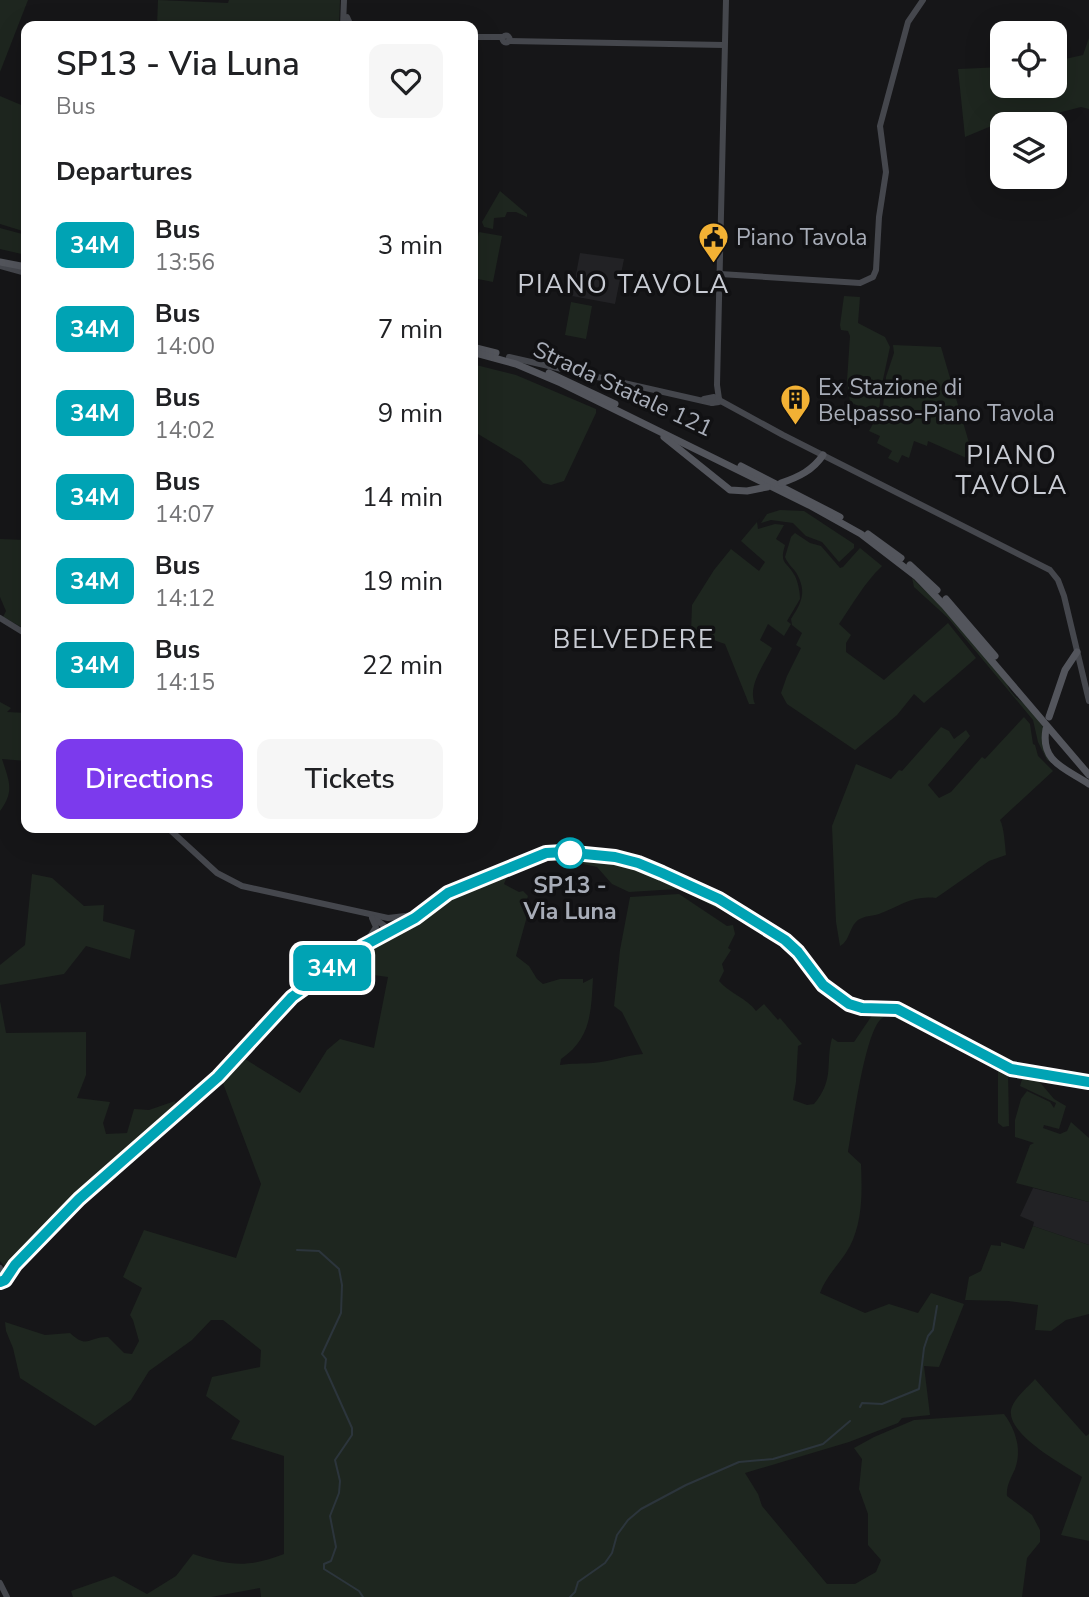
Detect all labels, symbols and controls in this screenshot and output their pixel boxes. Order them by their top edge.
map controls [990,21,1067,189]
button: locate [990,21,1067,98]
text: SP13 - Via Luna [56,42,300,87]
button: heart [369,44,443,118]
text: Bus [56,91,96,122]
button: layers [990,112,1067,189]
text: Departures [56,154,192,189]
text: Bus [155,212,200,247]
public building icon: Piano Tavola [696,220,730,264]
place label: Piano Tavola [736,222,867,253]
text: 3 min [378,228,443,263]
text: 34M [70,229,120,261]
text: 13:56 [155,247,215,278]
district label: PIANO TAVOLA [517,267,731,302]
text: Bus [155,296,200,331]
text: 7 min [378,312,443,347]
text: 34M [70,313,120,345]
text: 14:00 [155,331,215,362]
street label: Strada Statale 121 [528,334,718,444]
place label: Ex Stazione di Belpasso-Piano Tavola [818,372,1055,429]
text: Bus [155,380,200,415]
building icon: Ex Stazione di Belpasso-Piano Tavola [778,383,812,427]
text: 9 min [378,396,443,431]
text: 34M [70,397,120,429]
text: 14:02 [155,415,215,446]
district label: PIANO TAVOLA [955,438,1069,503]
text: Bus [155,464,200,499]
text: 14 min [362,480,443,515]
text: 34M [70,481,120,513]
text: 14:07 [155,499,215,530]
text: Bus [155,548,200,583]
text: 19 min [362,564,443,599]
text: 34M [70,565,120,597]
text: 14:12 [155,583,215,614]
district label: BELVEDERE [553,622,715,657]
text: Bus [155,632,200,667]
text: 22 min [362,648,443,683]
text: 34M [70,649,120,681]
text: 14:15 [155,667,215,698]
button: Directions [56,739,243,819]
button: Tickets [257,739,443,819]
marker: SP13 - Via Luna [555,838,585,868]
place label: SP13 - Via Luna [522,870,617,927]
line badge: 34M [292,945,372,991]
text: 34M [307,952,357,984]

